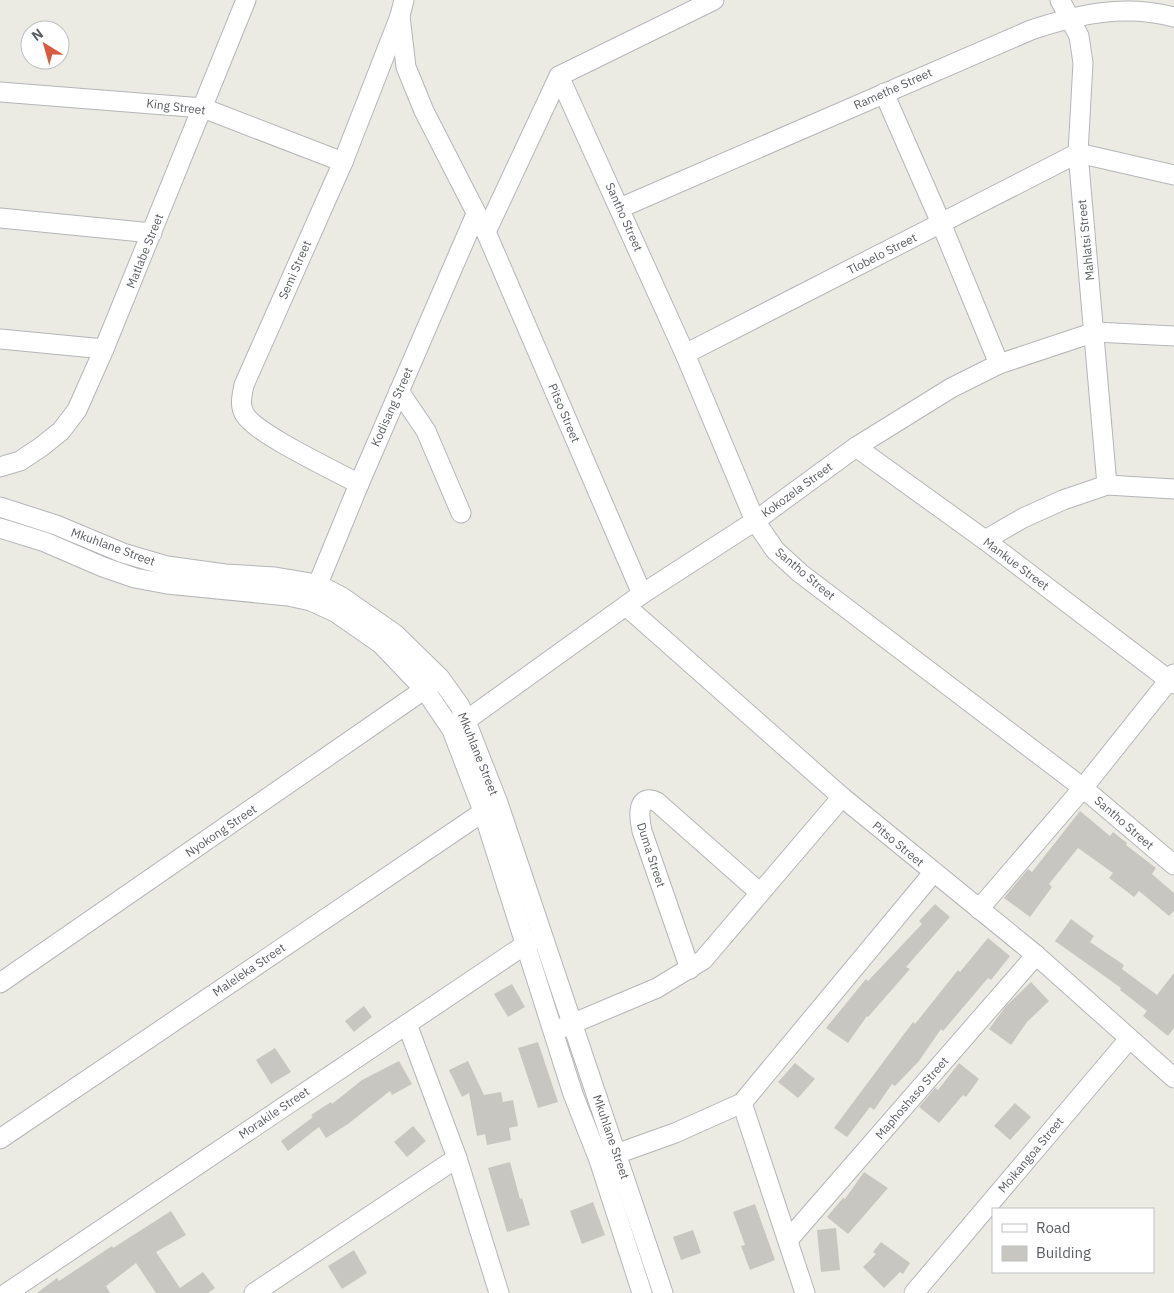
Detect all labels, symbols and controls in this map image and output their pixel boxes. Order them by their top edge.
north arrow [20,20,70,70]
text: N [28,24,47,45]
street label: Ramethe Street [851,65,934,113]
street label: King Street [146,95,207,118]
street label: Santho Street [603,180,646,254]
street label: Mahlatsi Street [1074,199,1097,281]
street label: Matlabe Street [123,211,166,290]
street label: Tlobelo Street [844,230,919,278]
street label: Semi Street [275,238,314,302]
street label: Kodisang Street [367,365,416,449]
street label: Pitso Street [545,381,584,445]
street label: Kokozela Street [758,459,835,520]
street label: Mkuhlane Street [69,524,157,569]
street label: Mankue Street [981,534,1052,593]
street label: Santho Street [772,544,838,603]
street label: Mkuhlane Street [455,710,502,798]
street label: Santho Street [1092,793,1157,852]
street label: Nyokong Street [182,801,259,860]
street label: Pitso Street [869,818,927,870]
street label: Duma Street [634,820,669,889]
street label: Maleleka Street [210,940,288,999]
street label: Maphoshaso Street [872,1053,951,1142]
street label: Morakile Street [235,1083,312,1142]
street label: Mkuhlane Street [590,1093,633,1181]
street label: Moikangoa Street [995,1114,1067,1196]
legend [992,1208,1154,1273]
text: Road [1036,1218,1071,1237]
text: Building [1036,1243,1091,1262]

